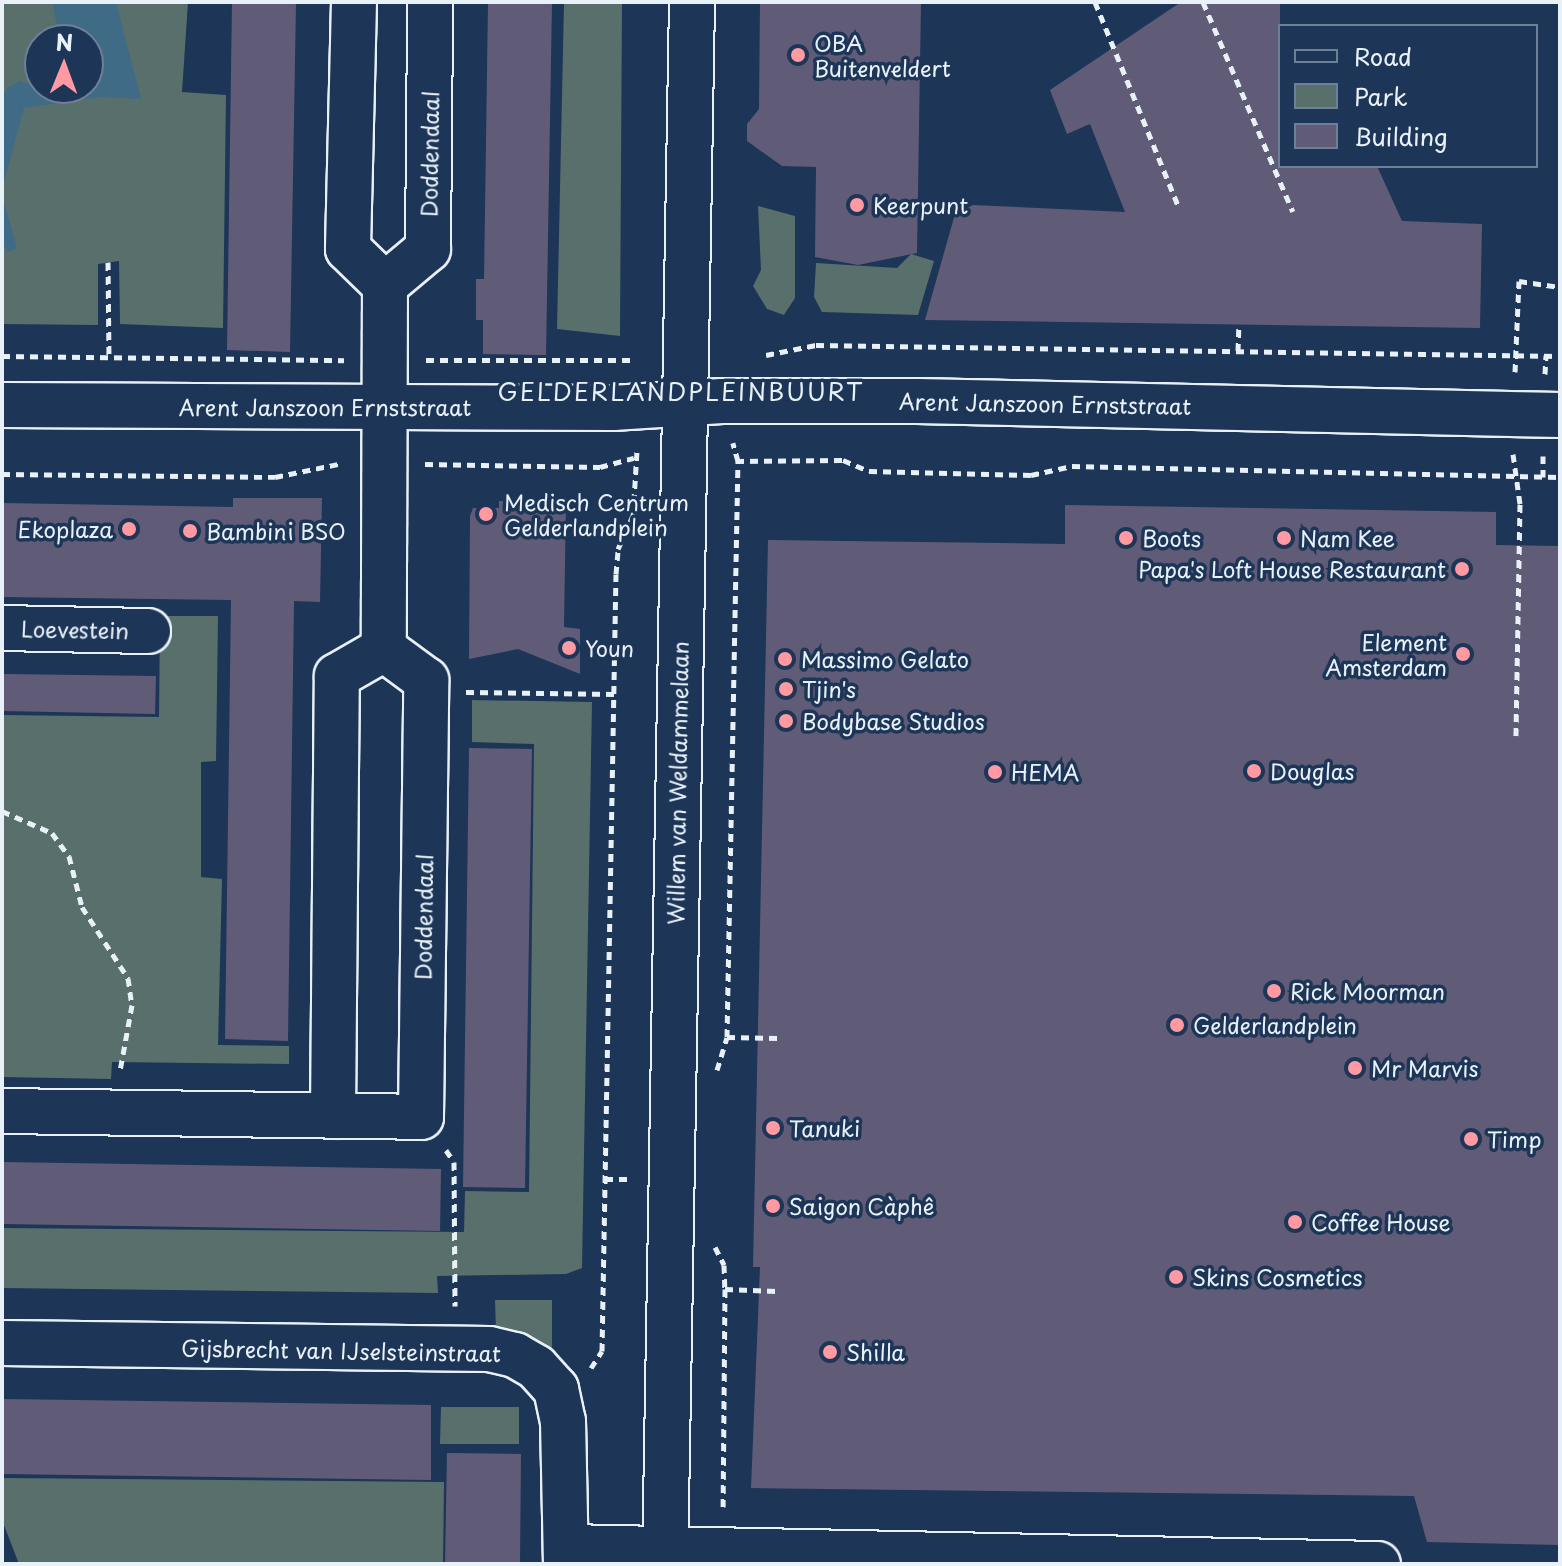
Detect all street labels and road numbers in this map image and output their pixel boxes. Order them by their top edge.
street label: Doddendaal [415,91,443,217]
street label: Arent Janszoon Ernststraat [899,387,1191,419]
street label: Arent Janszoon Ernststraat [179,394,471,420]
street label: Loevestein [21,615,129,643]
street label: Willem van Weldammelaan [661,639,693,927]
street label: Doddendaal [409,854,437,980]
street label: Gijsbrecht van IJselsteinstraat [181,1334,501,1366]

